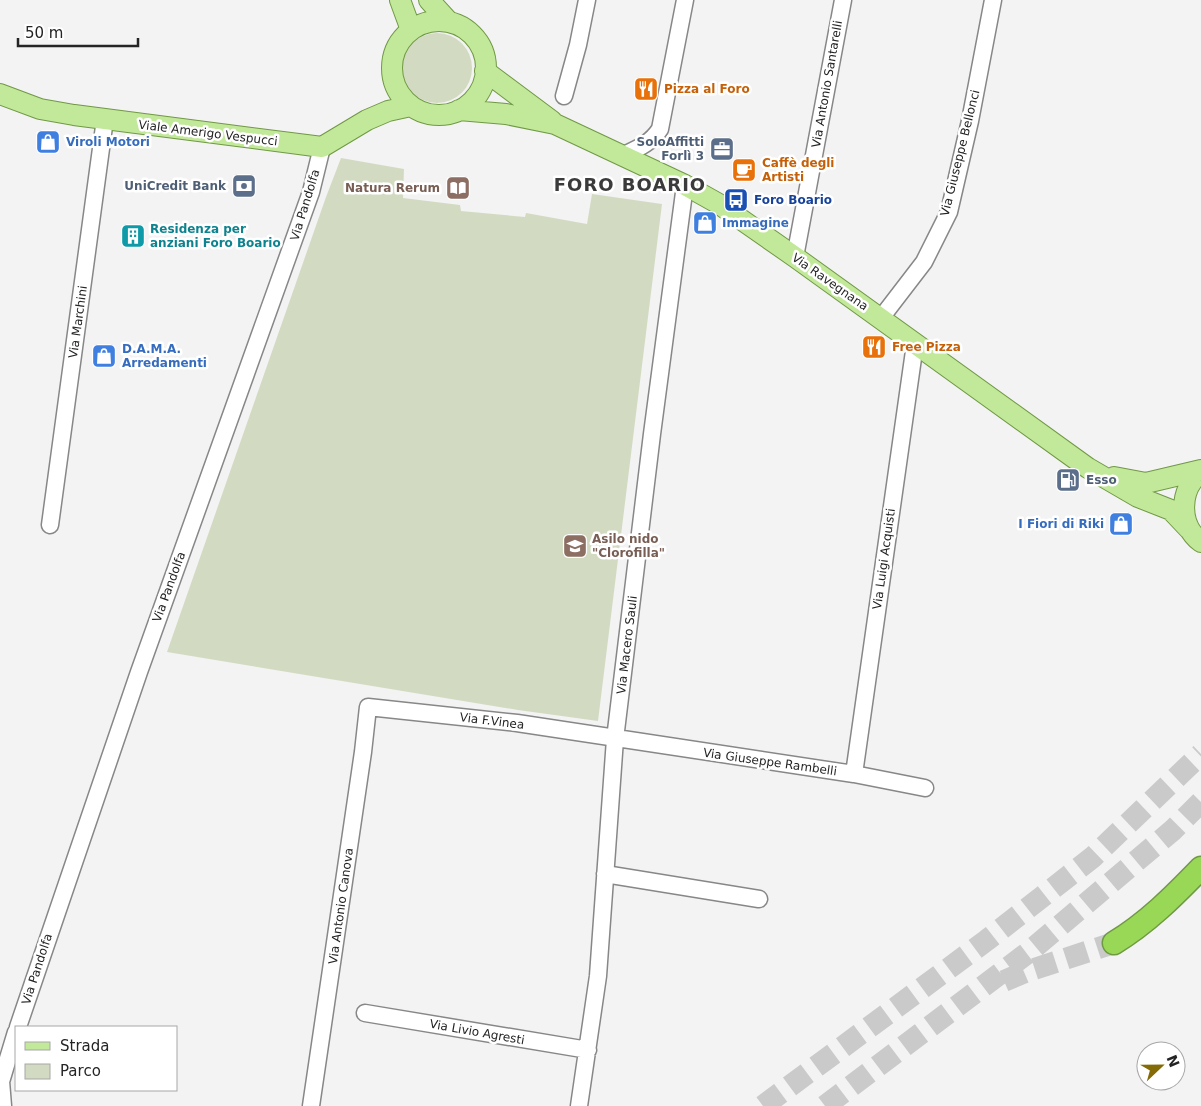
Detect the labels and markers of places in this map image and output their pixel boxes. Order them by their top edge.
restaurant icon: Pizza al Foro [633,76,659,102]
place label: Pizza al Foro [664,82,750,96]
shop icon: Viroli Motori [35,129,61,155]
place label: Viroli Motori [66,135,150,149]
place label: SoloAffitti Forlì 3 [637,135,704,163]
office icon: SoloAffitti Forlì 3 [709,136,735,162]
place label: Caffè degli Artisti [762,156,835,184]
cafe icon: Caffè degli Artisti [731,157,757,183]
bank icon: UniCredit Bank [231,173,257,199]
library icon: Natura Rerum [445,175,471,201]
place label: UniCredit Bank [124,179,227,193]
place label: Natura Rerum [345,181,440,195]
bus stop icon: Foro Boario [723,187,749,213]
place label: Foro Boario [754,193,832,207]
shop icon: Immagine [692,210,718,236]
place label: Immagine [722,216,789,230]
place label: Residenza per anziani Foro Boario [150,222,281,250]
building icon: Residenza per anziani Foro Boario [120,223,146,249]
restaurant icon: Free Pizza [861,334,887,360]
place label: Free Pizza [892,340,961,354]
place label: D.A.M.A. Arredamenti [122,342,207,370]
shop icon: D.A.M.A. Arredamenti [91,343,117,369]
fuel station icon: Esso [1055,467,1081,493]
place label: Esso [1086,473,1117,487]
shop icon: I Fiori di Riki [1108,511,1134,537]
place label: I Fiori di Riki [1018,517,1104,531]
place label: Asilo nido "Clorofilla" [592,532,665,560]
school or university icon: Asilo nido "Clorofilla" [562,533,588,559]

